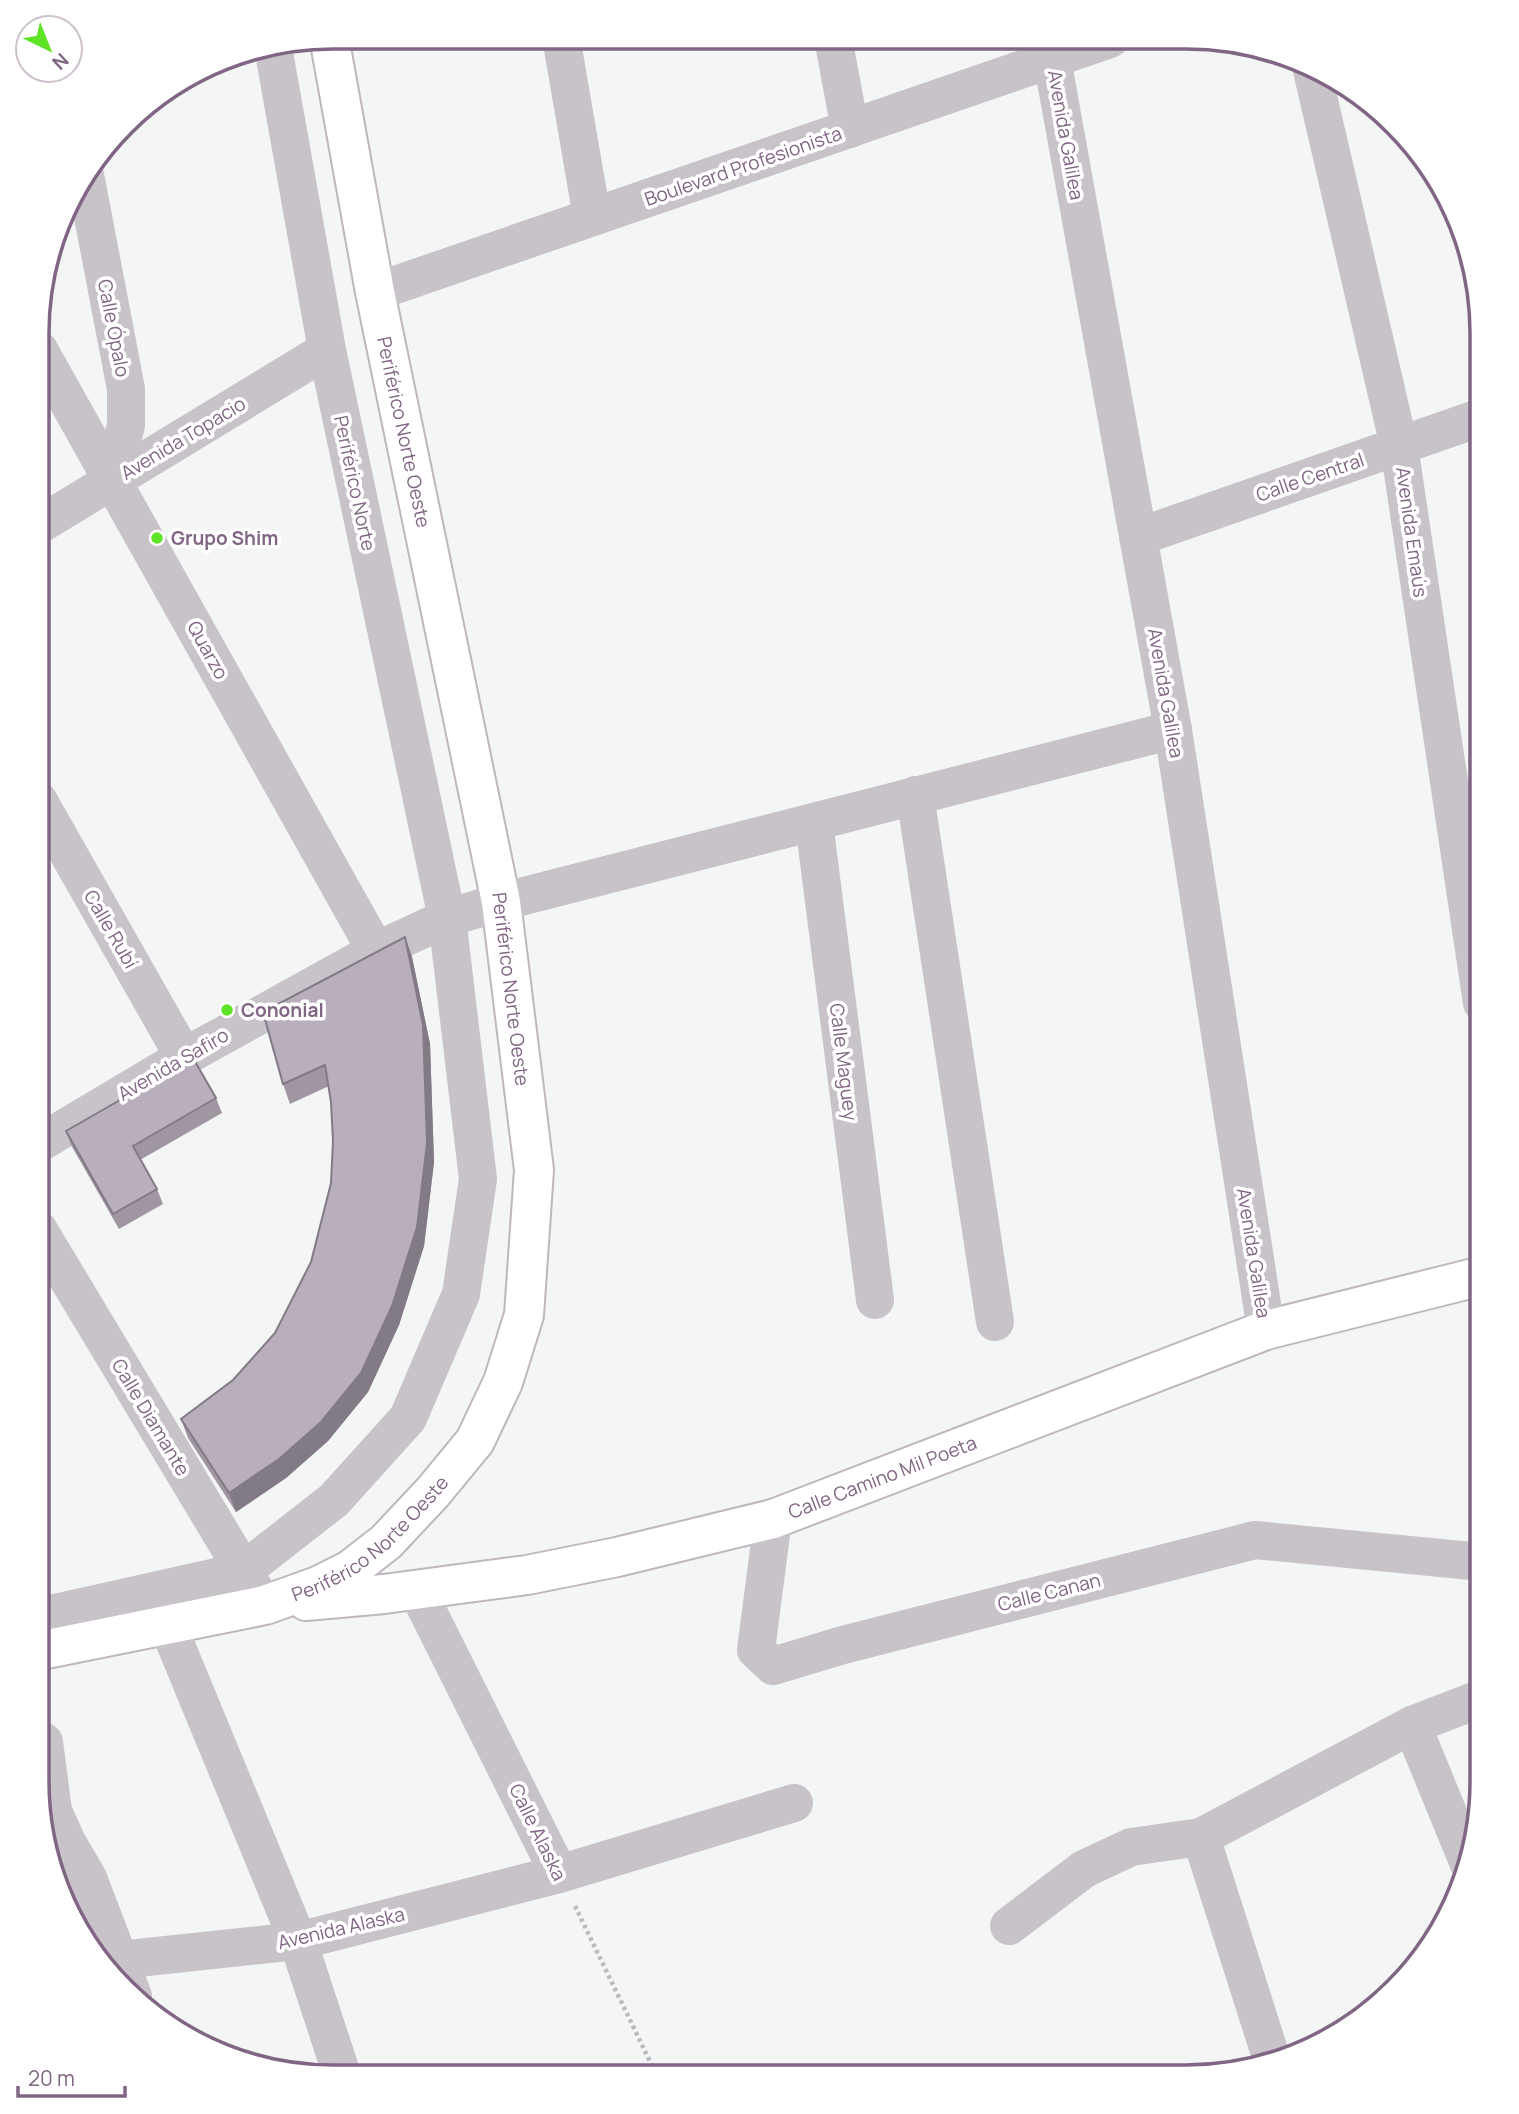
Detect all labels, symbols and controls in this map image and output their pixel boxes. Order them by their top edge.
north arrow [14,14,84,84]
text: N [47,47,74,76]
street label: Avenida Galilea [1042,68,1090,202]
street label: Boulevard Profesionista [641,120,845,212]
street label: Calle Ópalo [92,277,136,379]
street label: Periférico Norte Oeste [371,334,437,530]
street label: Avenida Topacio [116,390,250,486]
street label: Periférico Norte [328,413,382,553]
street label: Calle Central [1252,446,1368,508]
street label: Avenida Emaús [1390,465,1434,599]
place label: Grupo Shim [171,525,278,551]
marker: Grupo Shim [149,530,165,546]
street label: Quarzo [181,616,235,684]
street label: Avenida Galilea [1142,626,1190,760]
street label: Calle Rubí [78,885,144,973]
street label: Periférico Norte Oeste [486,891,536,1087]
place label: Cononial [241,997,324,1023]
marker: Cononial [219,1002,235,1018]
street label: Calle Maguey [824,1002,864,1122]
street label: Avenida Safiro [113,1022,233,1106]
street label: Avenida Galilea [1231,1186,1277,1320]
street label: Calle Diamante [106,1354,196,1480]
street label: Calle Camino Mil Poeta [784,1429,980,1525]
street label: Periférico Norte Oeste [288,1470,454,1607]
street label: Calle Canan [995,1567,1103,1617]
street label: Calle Alaska [503,1779,573,1885]
street label: Avenida Alaska [275,1901,407,1955]
scale bar [18,2054,124,2098]
text: 20 m [28,2064,75,2092]

